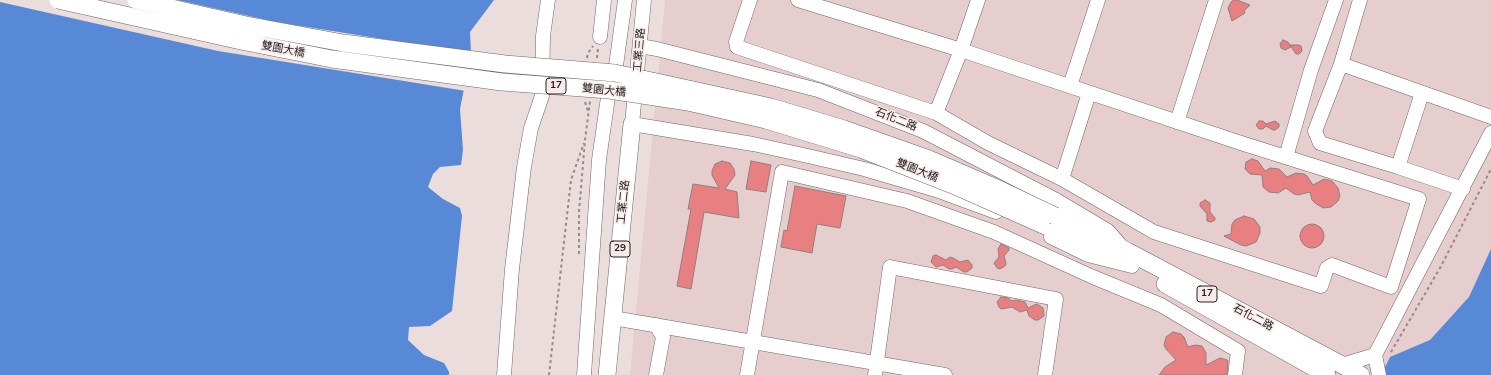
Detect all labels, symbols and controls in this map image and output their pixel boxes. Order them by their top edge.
street label: 工業三路 [632,28,648,72]
street label: 雙園大橋 [260,39,306,61]
road number: 17 [546,78,566,94]
street label: 雙園大橋 [581,82,627,100]
street label: 石化二路 [873,106,919,134]
street label: 雙園大橋 [894,157,940,185]
street label: 工業二路 [615,179,633,225]
road number: 29 [610,241,630,257]
road number: 17 [1197,286,1217,302]
street label: 石化二路 [1230,302,1276,334]

